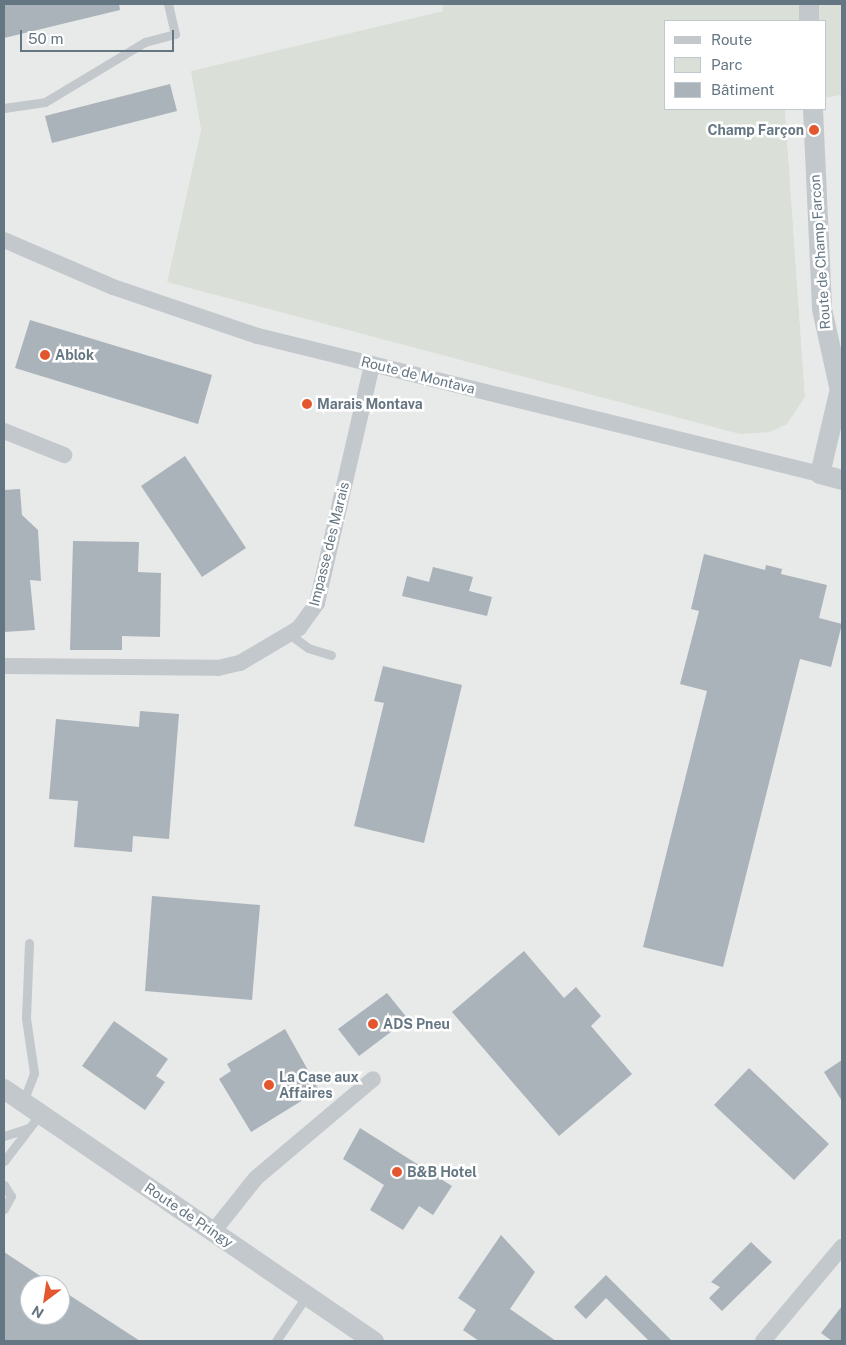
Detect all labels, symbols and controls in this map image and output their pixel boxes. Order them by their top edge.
scale bar [22,20,176,52]
legend [664,20,826,110]
text: 50 m [28,30,63,47]
text: Route [711,31,752,48]
text: Parc [711,56,743,73]
text: Bâtiment [711,81,774,98]
place label: Champ Farçon [707,122,804,138]
marker: Champ Farçon [808,124,820,136]
street label: Route de Champ Farcon [806,174,834,330]
place label: Ablok [55,347,94,363]
marker: Ablok [39,349,51,361]
street label: Route de Montava [359,353,477,397]
place label: Marais Montava [317,396,423,412]
marker: Marais Montava [301,398,313,410]
street label: Impasse des Marais [305,480,353,608]
place label: ADS Pneu [383,1016,450,1032]
marker: ADS Pneu [367,1018,379,1030]
place label: La Case aux Affaires [279,1069,359,1102]
marker: La Case aux Affaires [263,1079,275,1091]
place label: B&B Hotel [407,1164,477,1180]
marker: B&B Hotel [391,1166,403,1178]
street label: Route de Pringy [141,1179,237,1251]
north arrow [20,1275,70,1325]
text: N [29,1302,47,1322]

